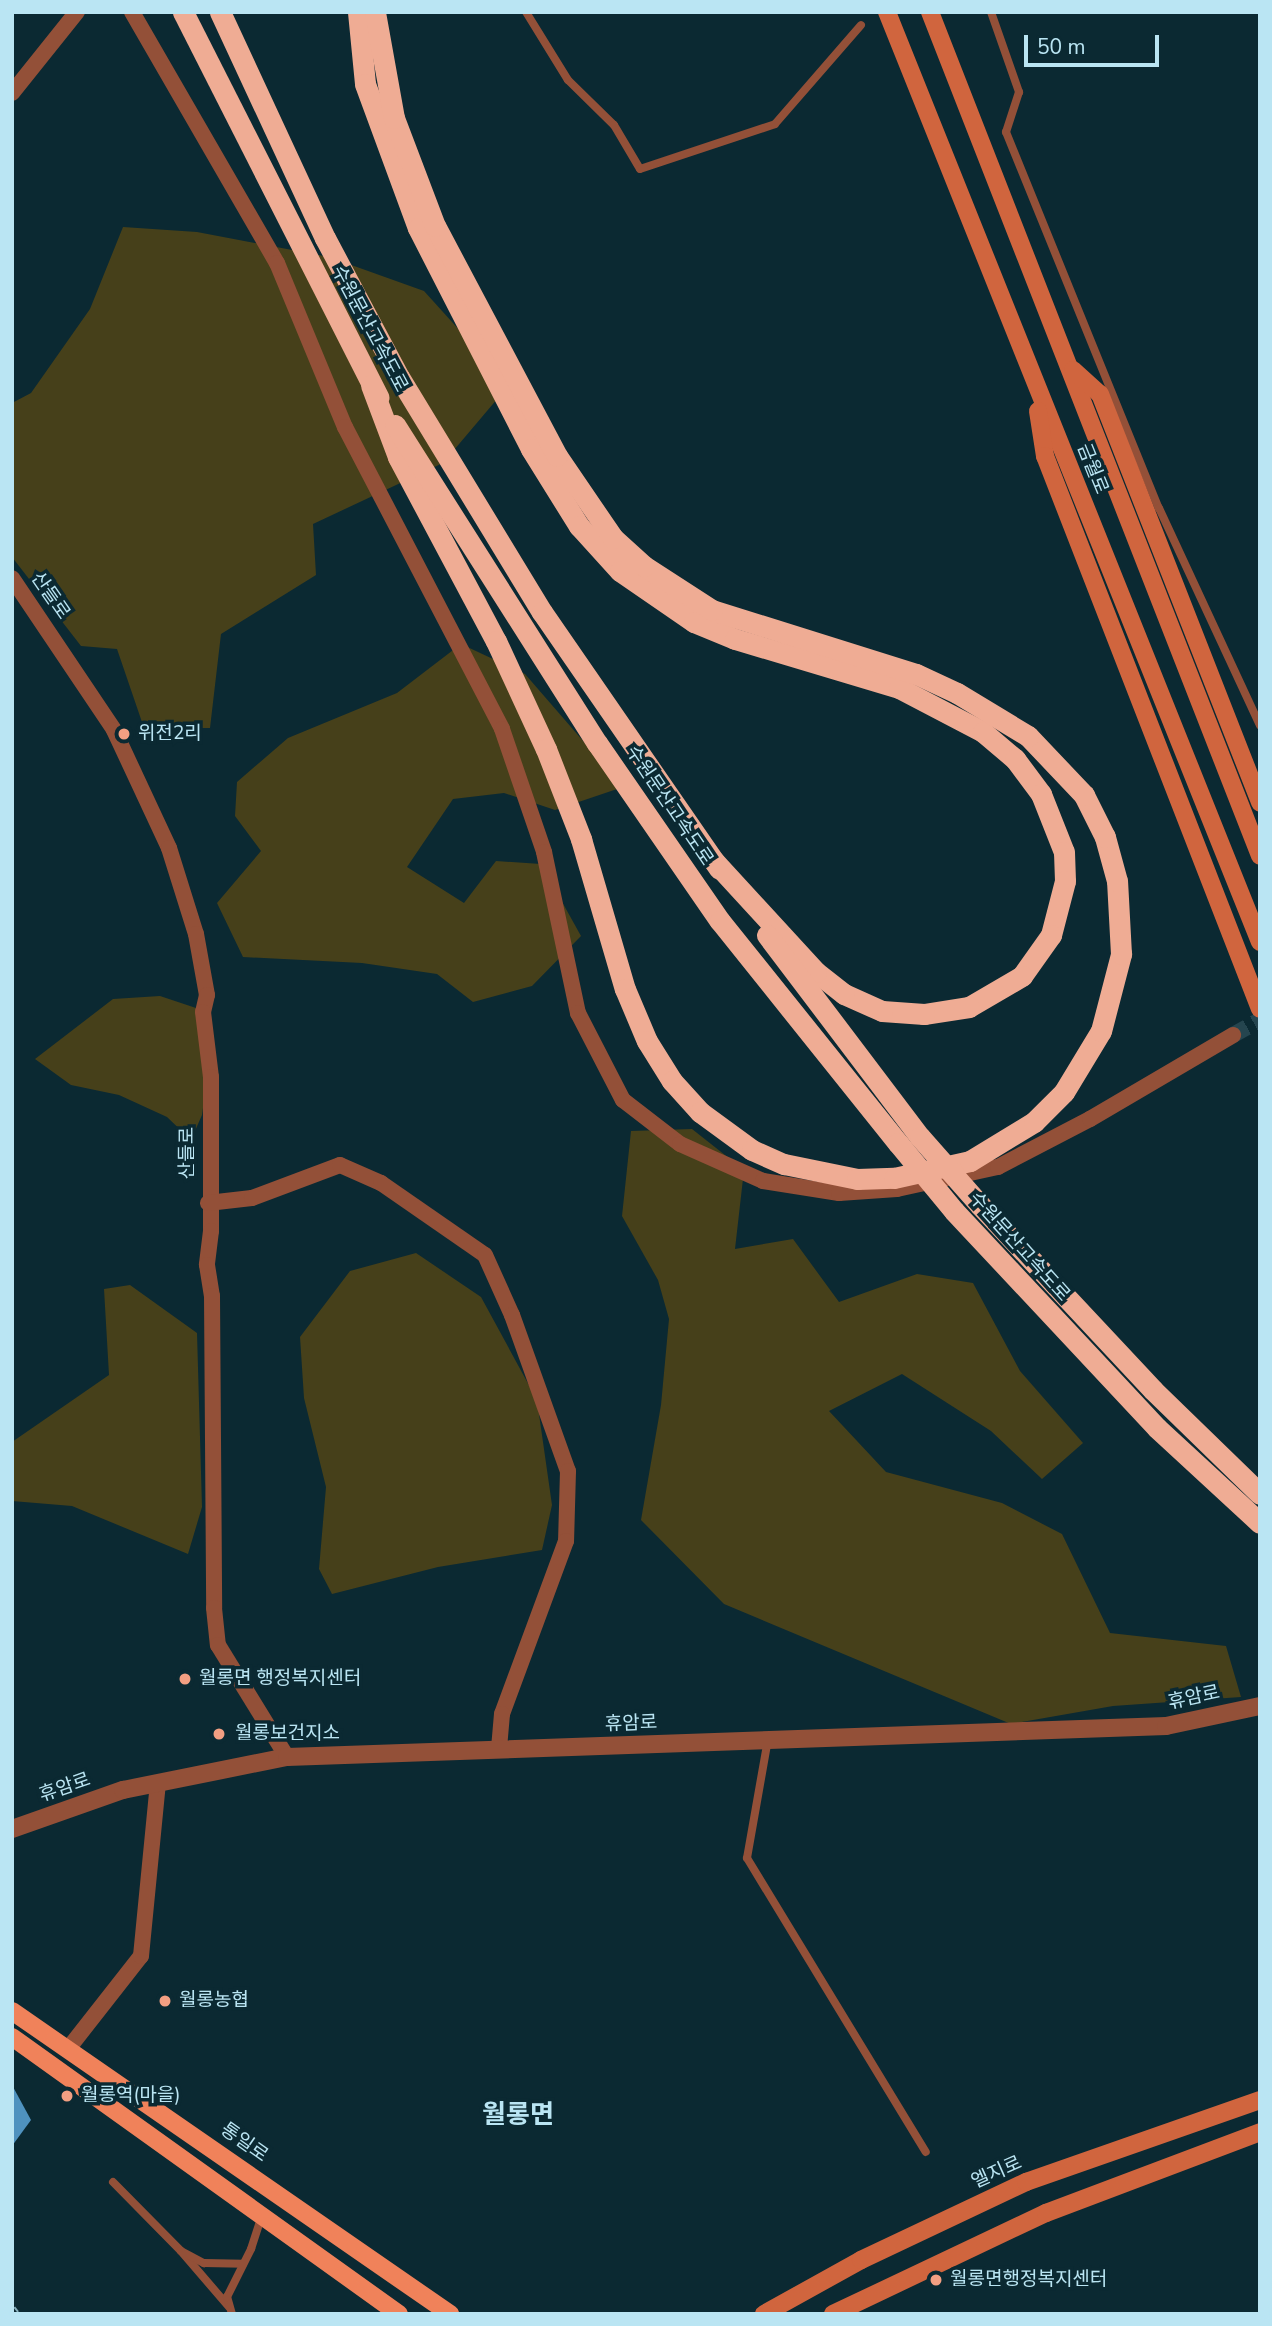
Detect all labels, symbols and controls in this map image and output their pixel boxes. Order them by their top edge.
scale bar [1027,21,1162,65]
text: 50 m [1037,33,1086,61]
street label: 수원문산고속도로 [326,262,412,396]
street label: 금월로 [1072,440,1112,498]
street label: 산들로 [26,568,74,624]
place label: 위전2리 [138,723,202,745]
marker: 위전2리 [116,726,132,742]
street label: 수원문산고속도로 [620,742,718,870]
street label: 산들로 [177,1127,199,1179]
street label: 수원문산고속도로 [964,1187,1074,1307]
place label: 월롱면 행정복지센터 [199,1668,361,1690]
marker: 월롱면 행정복지센터 [177,1671,193,1687]
street label: 휴암로 [1166,1681,1222,1715]
street label: 휴암로 [604,1712,658,1736]
place label: 월롱보건지소 [235,1723,340,1745]
marker: 월롱보건지소 [209,1724,229,1744]
street label: 휴암로 [36,1769,94,1807]
place label: 월롱농협 [179,1990,249,2012]
marker: 월롱농협 [157,1993,173,2009]
place label: 월롱역(마을) [81,2085,180,2107]
marker: 월롱역(마을) [59,2088,75,2104]
district label: 월롱면 [482,2099,554,2131]
street label: 통일로 [216,2119,272,2167]
street label: 엘지로 [968,2152,1026,2194]
place label: 월롱면행정복지센터 [950,2269,1107,2291]
marker: 월롱면행정복지센터 [928,2272,944,2288]

